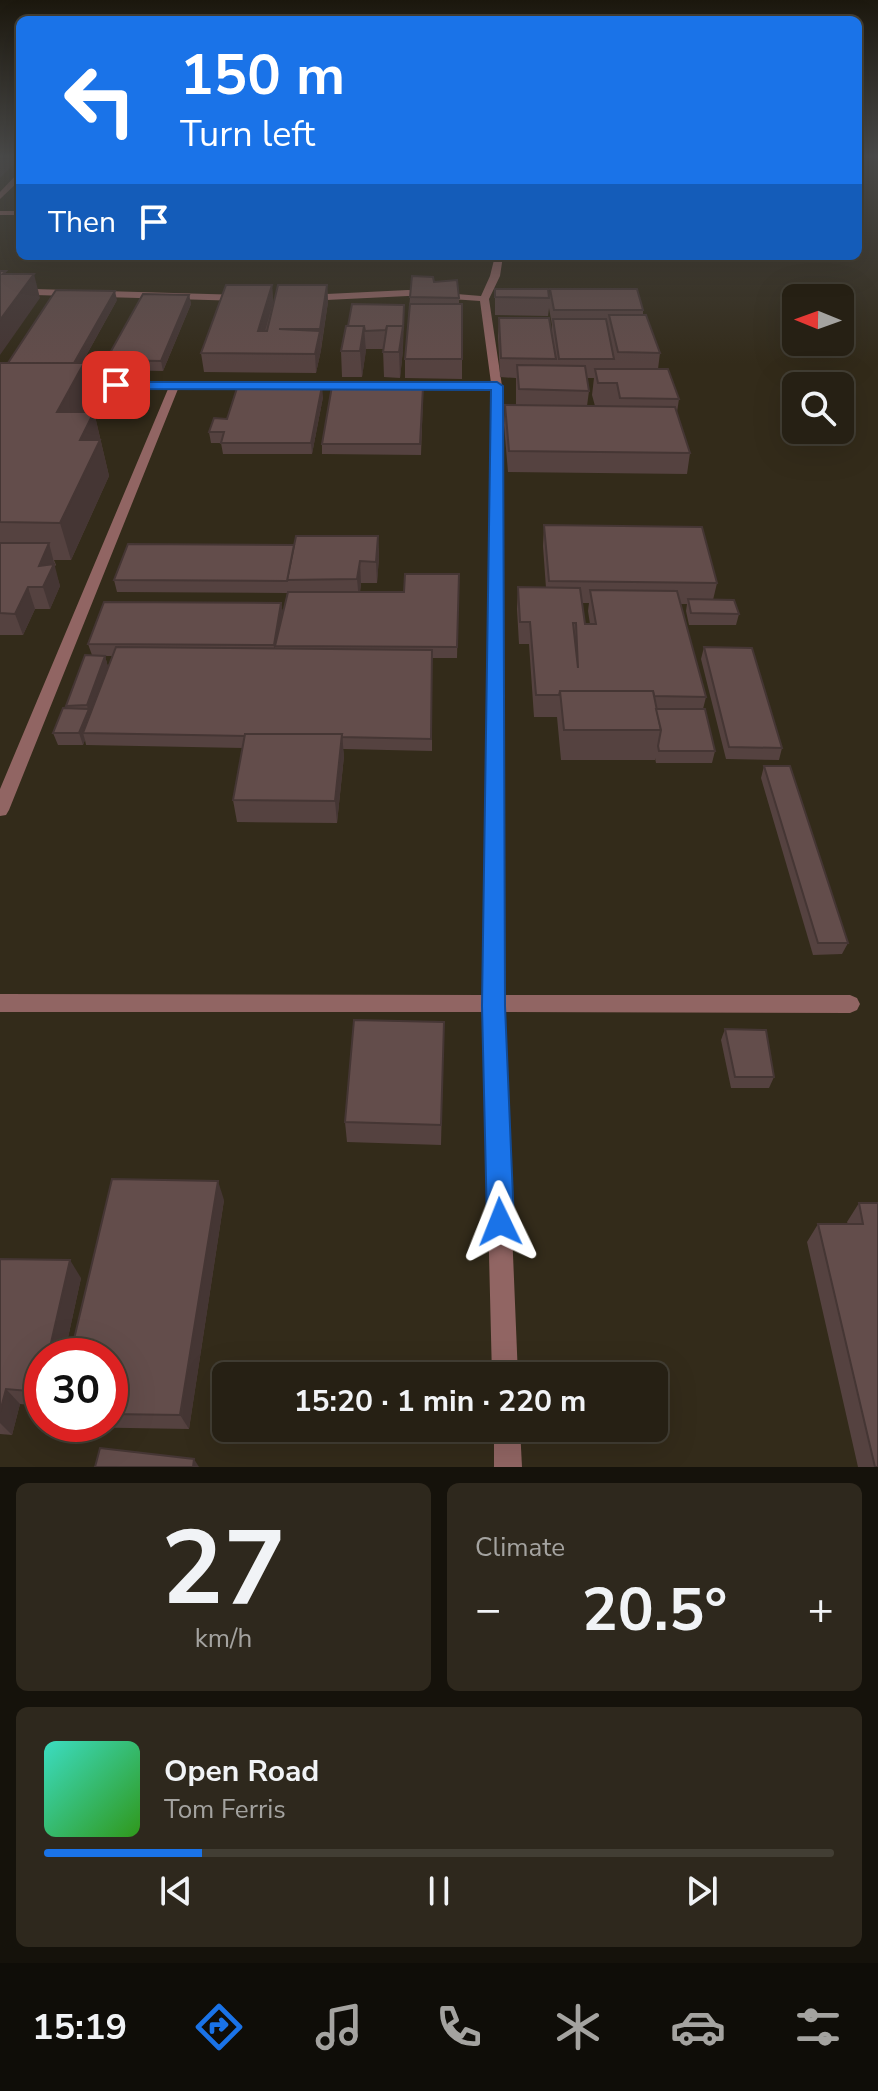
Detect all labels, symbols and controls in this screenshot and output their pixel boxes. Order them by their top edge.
text: 150 m [180,37,345,114]
icon: left [48,48,152,152]
text: Turn left [180,110,315,159]
icon: arrive [132,200,176,244]
text: Then [48,202,116,243]
north arrow [782,284,854,356]
map controls [782,284,854,444]
pin [82,351,150,419]
icon: arrive [94,363,138,407]
button: search [782,372,854,444]
position arrow [458,1180,542,1264]
speed limit sign: 30 [24,1338,128,1442]
text: 15:20 · 1 min · 220 m [294,1381,586,1422]
text: 27 [161,1498,286,1640]
text: Climate [475,1530,565,1565]
text: 20.5° [582,1569,727,1651]
text: − [475,1580,501,1640]
text: + [808,1580,834,1640]
text: km/h [195,1621,252,1656]
text: Open Road [164,1751,319,1792]
text: Tom Ferris [164,1792,286,1827]
icon: previous [154,1869,198,1913]
icon: pause [417,1869,461,1913]
icon: next [680,1869,724,1913]
icon: directions [191,1999,247,2055]
icon: music [311,1999,367,2055]
icon: phone [431,1999,487,2055]
icon: climate [550,1999,606,2055]
icon: car [670,1999,726,2055]
icon: filters [790,1999,846,2055]
text: 15:19 [32,2003,127,2052]

